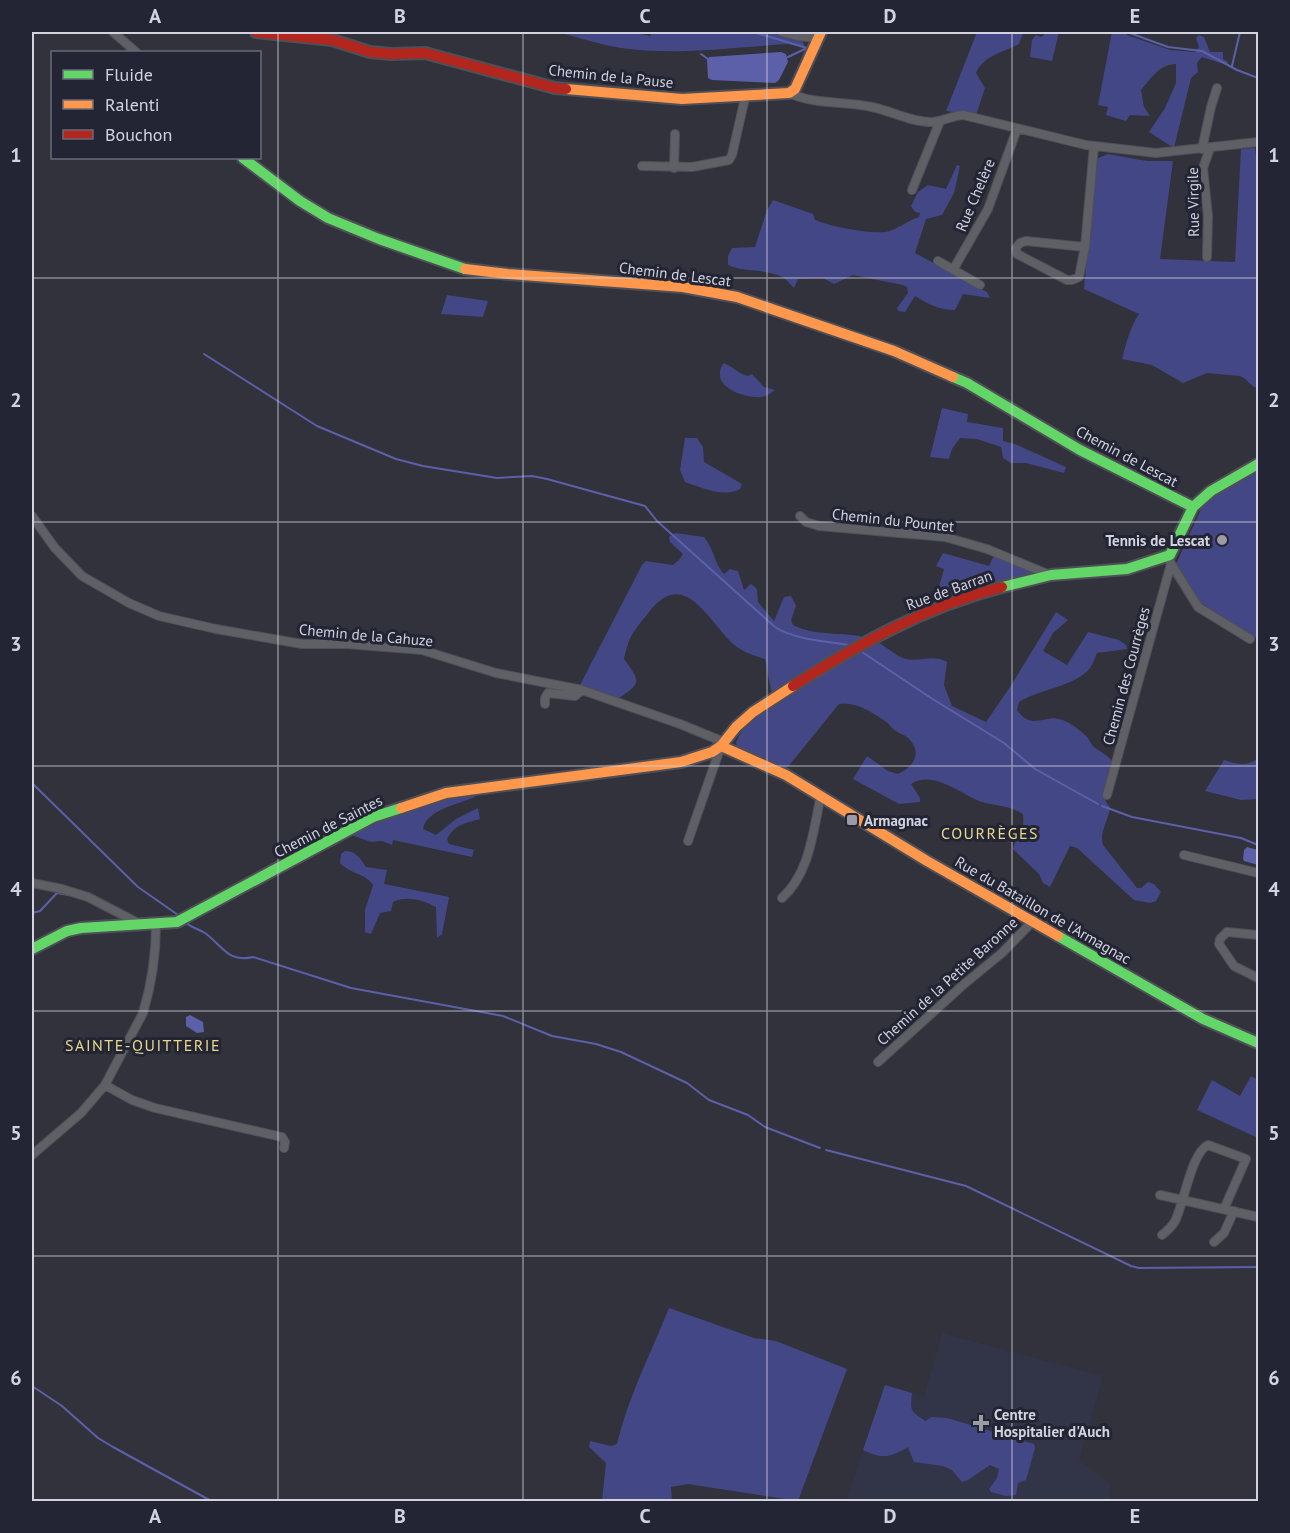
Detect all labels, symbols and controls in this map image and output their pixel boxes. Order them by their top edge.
text: A [149,3,162,29]
text: B [394,3,406,29]
text: C [639,3,651,29]
text: D [884,3,897,29]
text: E [1130,3,1140,29]
legend [51,51,261,159]
street label: Chemin de la Pause [548,60,674,92]
text: Fluide [105,63,153,86]
text: Ralenti [105,93,160,116]
text: Bouchon [105,123,172,146]
text: 1 [10,142,22,168]
text: 1 [1268,142,1280,168]
street label: Rue Chelère [951,156,999,234]
street label: Rue Virgile [1183,167,1203,237]
street label: Chemin de Lescat [618,258,732,290]
text: 2 [10,387,22,413]
text: 2 [1268,387,1280,413]
street label: Chemin de Lescat [1073,421,1181,491]
street label: Chemin du Pountet [831,504,955,536]
place label: Tennis de Lescat [1105,531,1211,550]
marker: Tennis de Lescat [1215,533,1229,547]
street label: Rue de Barran [903,566,995,614]
street label: Chemin des Courrèges [1098,605,1154,747]
street label: Chemin de la Cahuze [298,620,434,650]
text: 3 [10,631,22,657]
text: 3 [1268,631,1280,657]
street label: Chemin de Saintes [271,791,385,861]
place label: Armagnac [864,811,929,830]
marker: Armagnac [845,813,859,827]
district label: COURRÈGES [941,823,1039,843]
street label: Rue du Bataillon de l'Armagnac [952,852,1134,968]
text: 4 [10,876,22,902]
text: 4 [1268,876,1280,902]
street label: Chemin de la Petite Baronne [873,913,1021,1049]
district label: SAINTE-QUITTERIE [65,1035,221,1055]
text: 5 [10,1120,22,1146]
text: 5 [1268,1120,1280,1146]
text: 6 [10,1365,22,1391]
text: 6 [1268,1365,1280,1391]
place label: Centre Hospitalier d'Auch [994,1405,1110,1441]
marker: Centre Hospitalier d'Auch [972,1414,990,1432]
text: A [149,1503,162,1529]
text: B [394,1503,406,1529]
text: C [639,1503,651,1529]
text: D [884,1503,897,1529]
text: E [1130,1503,1140,1529]

